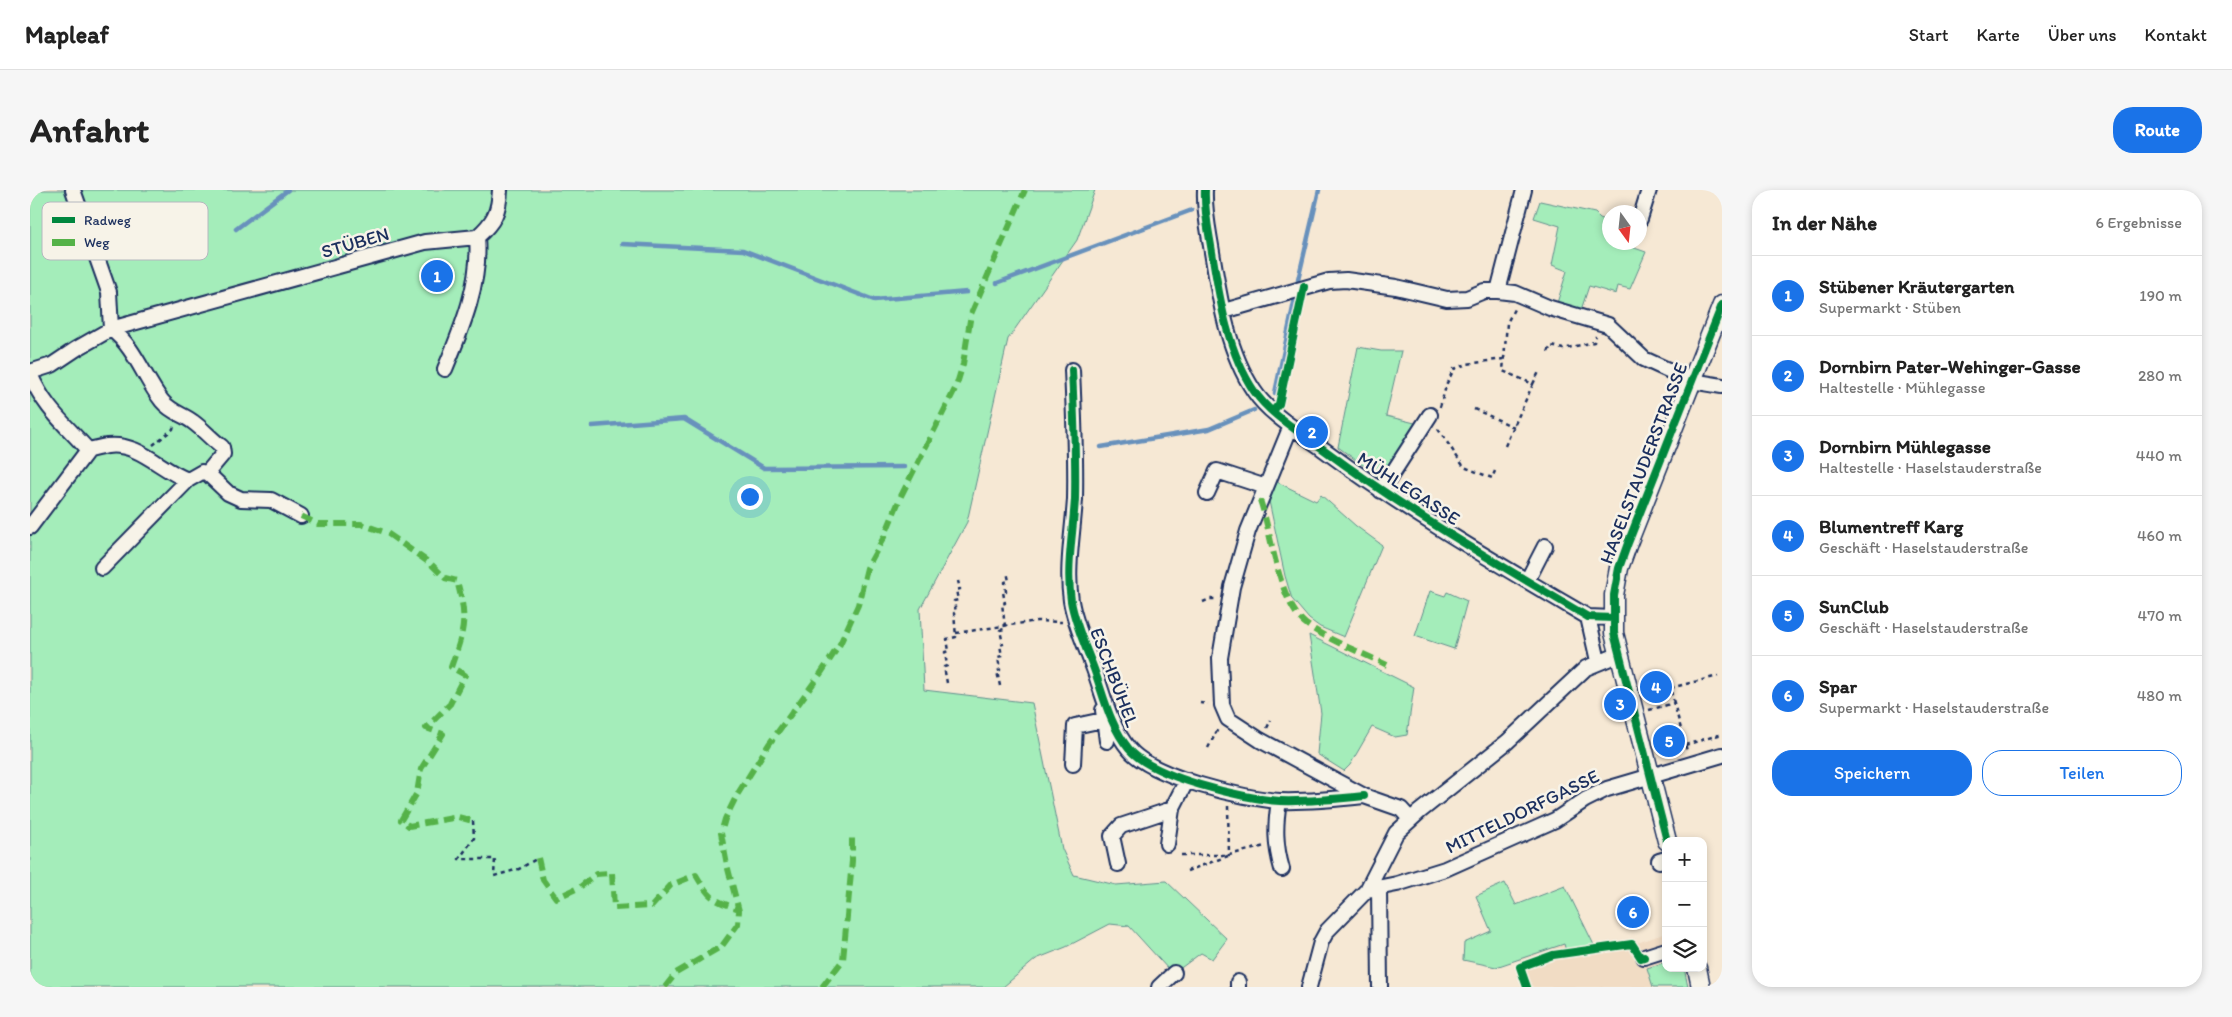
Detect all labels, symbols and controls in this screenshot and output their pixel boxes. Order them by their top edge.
text: Mapleaf [25,20,109,49]
text: Start [1909,24,1948,46]
text: Karte [1976,24,2020,46]
text: Über uns [2048,24,2117,46]
text: Kontakt [2145,24,2207,46]
button: Route [2113,107,2202,153]
text: Anfahrt [30,109,149,151]
legend [42,202,208,260]
north arrow [1602,205,1647,250]
text: In der Nähe [1772,210,1877,235]
text: Radweg [84,212,132,229]
text: 6 Ergebnisse [2096,213,2182,232]
street label: STÜBEN [318,222,392,263]
text: Weg [84,234,110,251]
pin: 1 [421,257,453,295]
text: Stübener Kräutergarten [1819,275,2014,298]
text: 1 [1784,286,1792,305]
text: 190 m [2139,286,2182,305]
text: Supermarkt · Stüben [1819,298,1961,317]
text: Dornbirn Pater-Wehinger-Gasse [1819,355,2081,378]
street label: HASELSTAUDERSTRASSE [1594,359,1693,567]
text: 2 [1784,366,1792,385]
text: 280 m [2138,366,2182,385]
text: Haltestelle · Mühlegasse [1819,378,1985,397]
pin: 2 [1296,413,1328,451]
text: Dornbirn Mühlegasse [1819,435,1991,458]
text: 3 [1784,446,1792,465]
text: 440 m [2136,446,2182,465]
street label: MÜHLEGASSE [1353,447,1464,530]
text: Haltestelle · Haselstauderstraße [1819,458,2042,477]
your location [737,484,763,510]
text: Blumentreff Karg [1819,515,1963,538]
text: 4 [1783,526,1793,545]
text: 460 m [2137,526,2182,545]
text: Geschäft · Haselstauderstraße [1819,538,2028,557]
text: SunClub [1819,595,1889,618]
text: 5 [1784,606,1792,625]
text: 470 m [2138,606,2182,625]
text: Geschäft · Haselstauderstraße [1819,618,2028,637]
street label: ESCHBÜHEL [1085,624,1144,731]
pin: 4 [1640,668,1672,706]
text: Spar [1819,675,1857,698]
pin: 3 [1604,685,1636,723]
text: 6 [1784,686,1792,705]
text: 480 m [2137,686,2182,705]
text: Supermarkt · Haselstauderstraße [1819,698,2049,717]
pin: 5 [1653,722,1685,760]
button: Speichern [1772,750,1972,796]
button: Teilen [1982,750,2182,796]
street label: MITTELDORFGASSE [1442,764,1603,859]
map controls [1662,837,1707,972]
button: + [1662,837,1707,882]
button: − [1662,882,1707,927]
pin: 6 [1617,893,1649,931]
button: layers [1662,927,1707,972]

